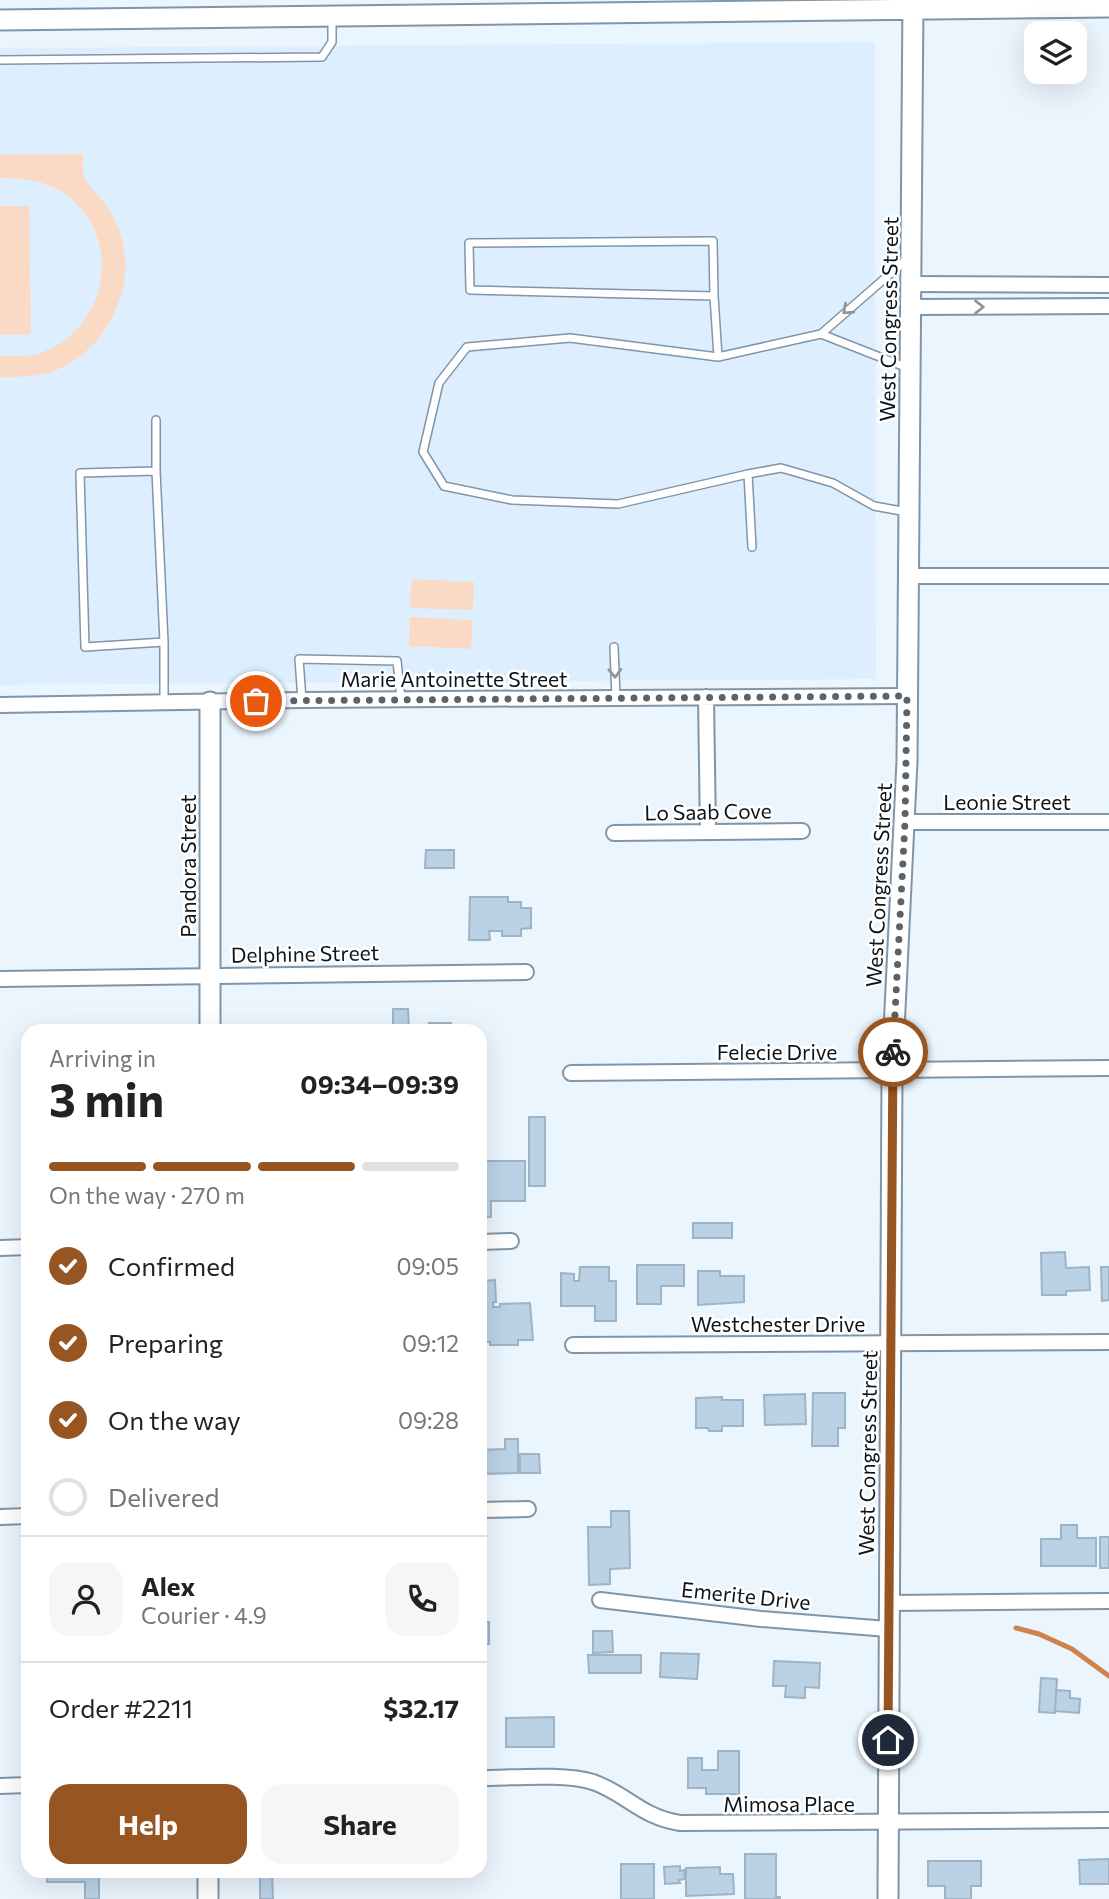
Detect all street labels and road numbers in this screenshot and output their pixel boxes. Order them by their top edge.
street label: West Congress Street [874,216,902,422]
street label: Marie Antoinette Street [340,666,568,691]
street label: West Congress Street [860,782,896,988]
street label: Leonie Street [943,789,1071,814]
street label: Pandora Street [175,794,200,938]
street label: Lo Saab Cove [644,797,772,825]
street label: Delphine Street [231,939,379,967]
street label: Felecie Drive [717,1039,837,1064]
street label: Westchester Drive [691,1311,865,1336]
street label: West Congress Street [853,1350,881,1556]
street label: Emerite Drive [680,1576,812,1614]
street label: Mimosa Place [723,1791,855,1816]

